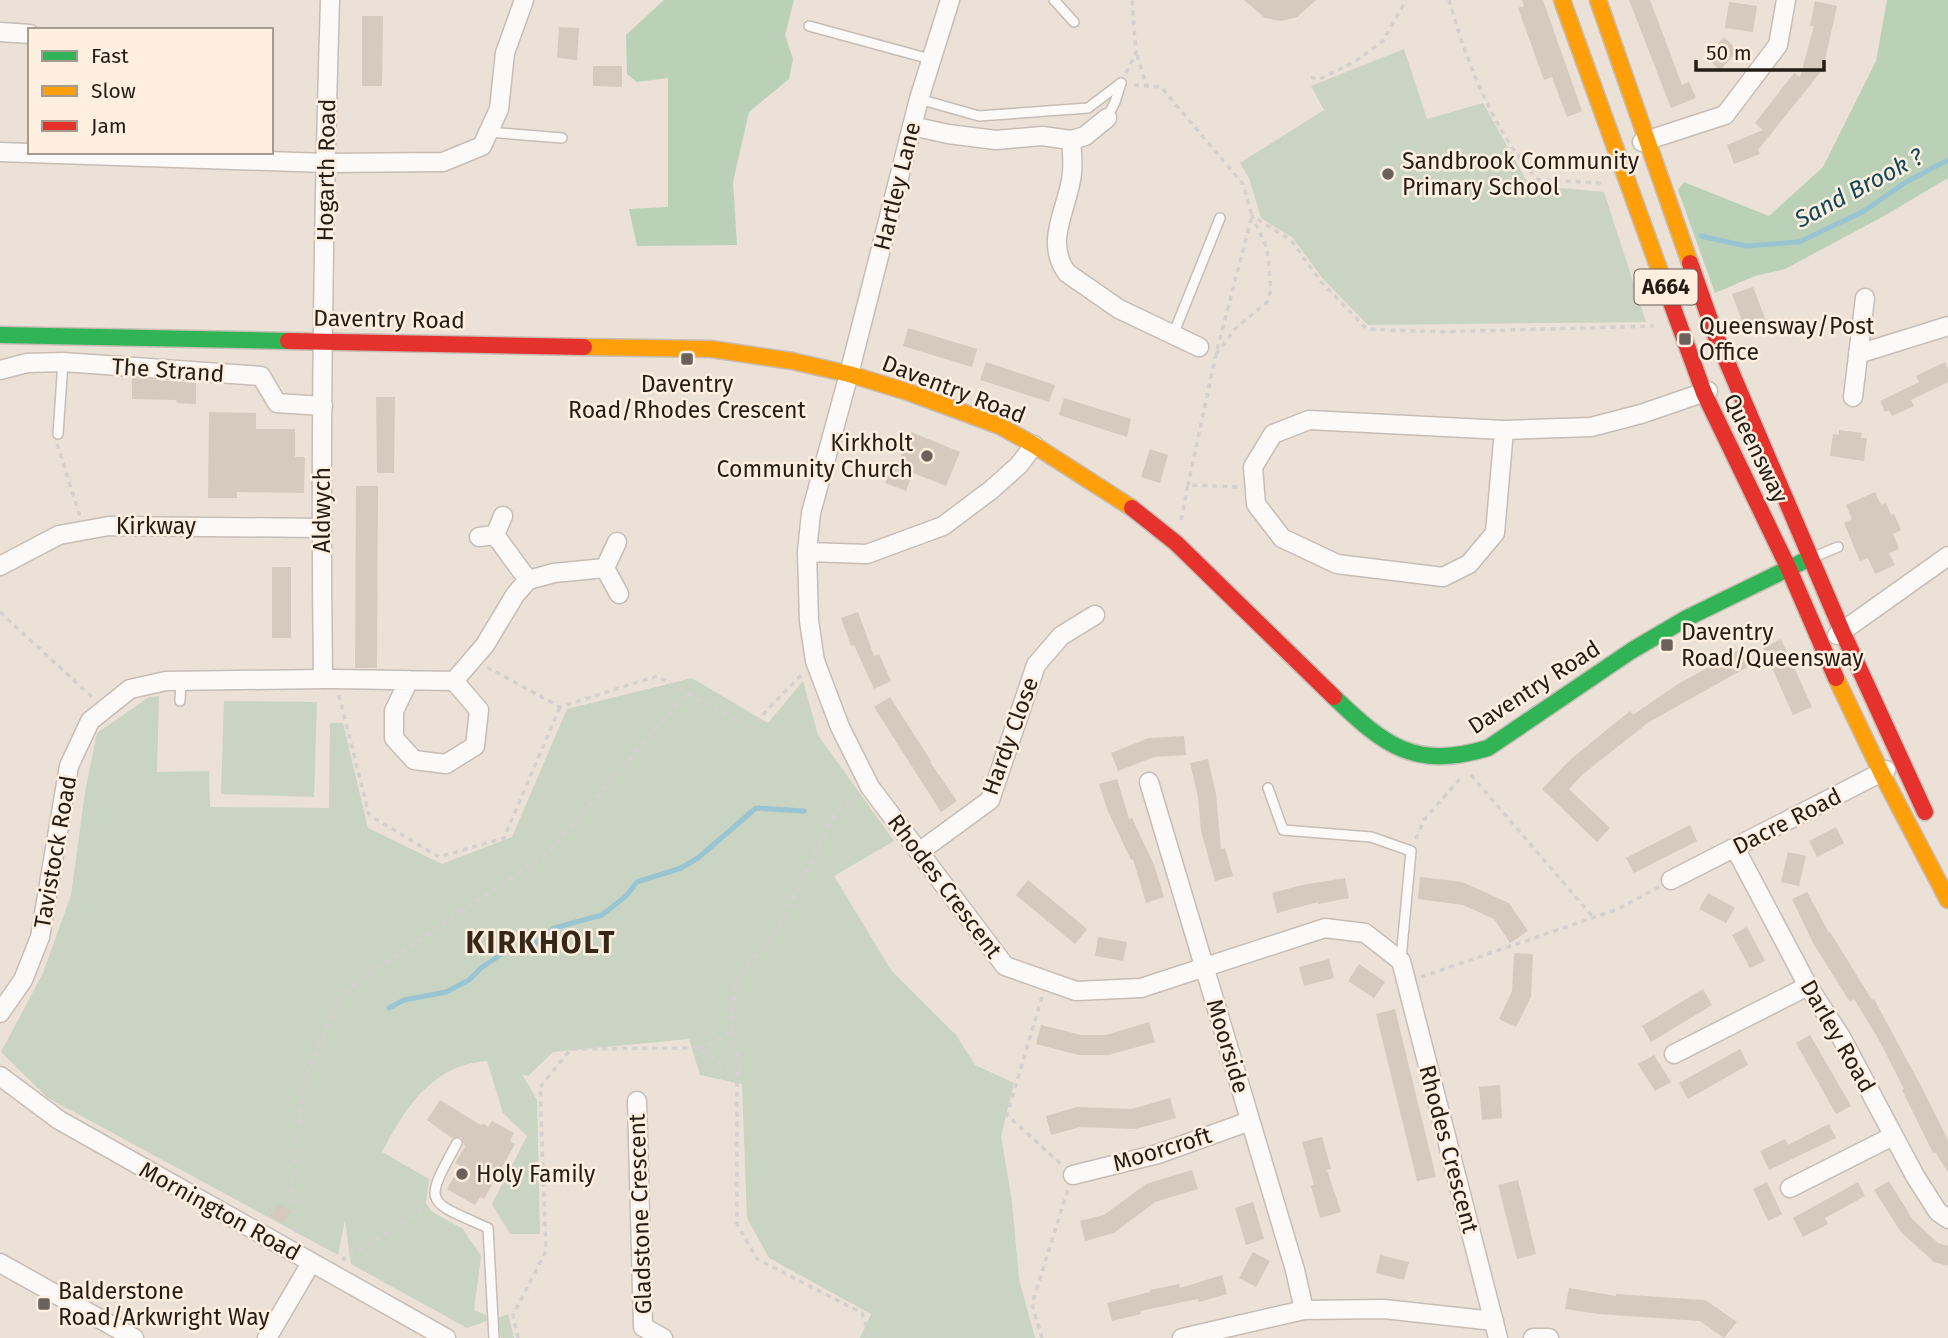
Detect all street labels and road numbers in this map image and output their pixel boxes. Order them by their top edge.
street label: Hogarth Road [311,98,341,242]
street label: Hartley Lane [868,119,926,253]
road number: A664 [1634,270,1698,304]
street label: Daventry Road [313,304,465,334]
street label: Daventry Road [878,349,1030,429]
street label: The Strand [111,352,225,388]
street label: Queensway [1718,389,1795,508]
street label: Aldwych [308,467,336,553]
street label: Kirkway [116,512,197,540]
street label: Daventry Road [1463,634,1605,740]
street label: Hardy Close [976,673,1044,799]
street label: Tavistock Road [28,773,82,931]
street label: Dacre Road [1728,782,1846,860]
street label: Rhodes Crescent [882,809,1009,964]
street label: Darley Road [1795,975,1881,1097]
street label: Moorside [1200,996,1256,1096]
street label: Rhodes Crescent [1413,1062,1485,1237]
street label: Gladstone Crescent [622,1113,657,1315]
street label: Moorcroft [1109,1121,1215,1177]
street label: Mornington Road [135,1155,305,1267]

